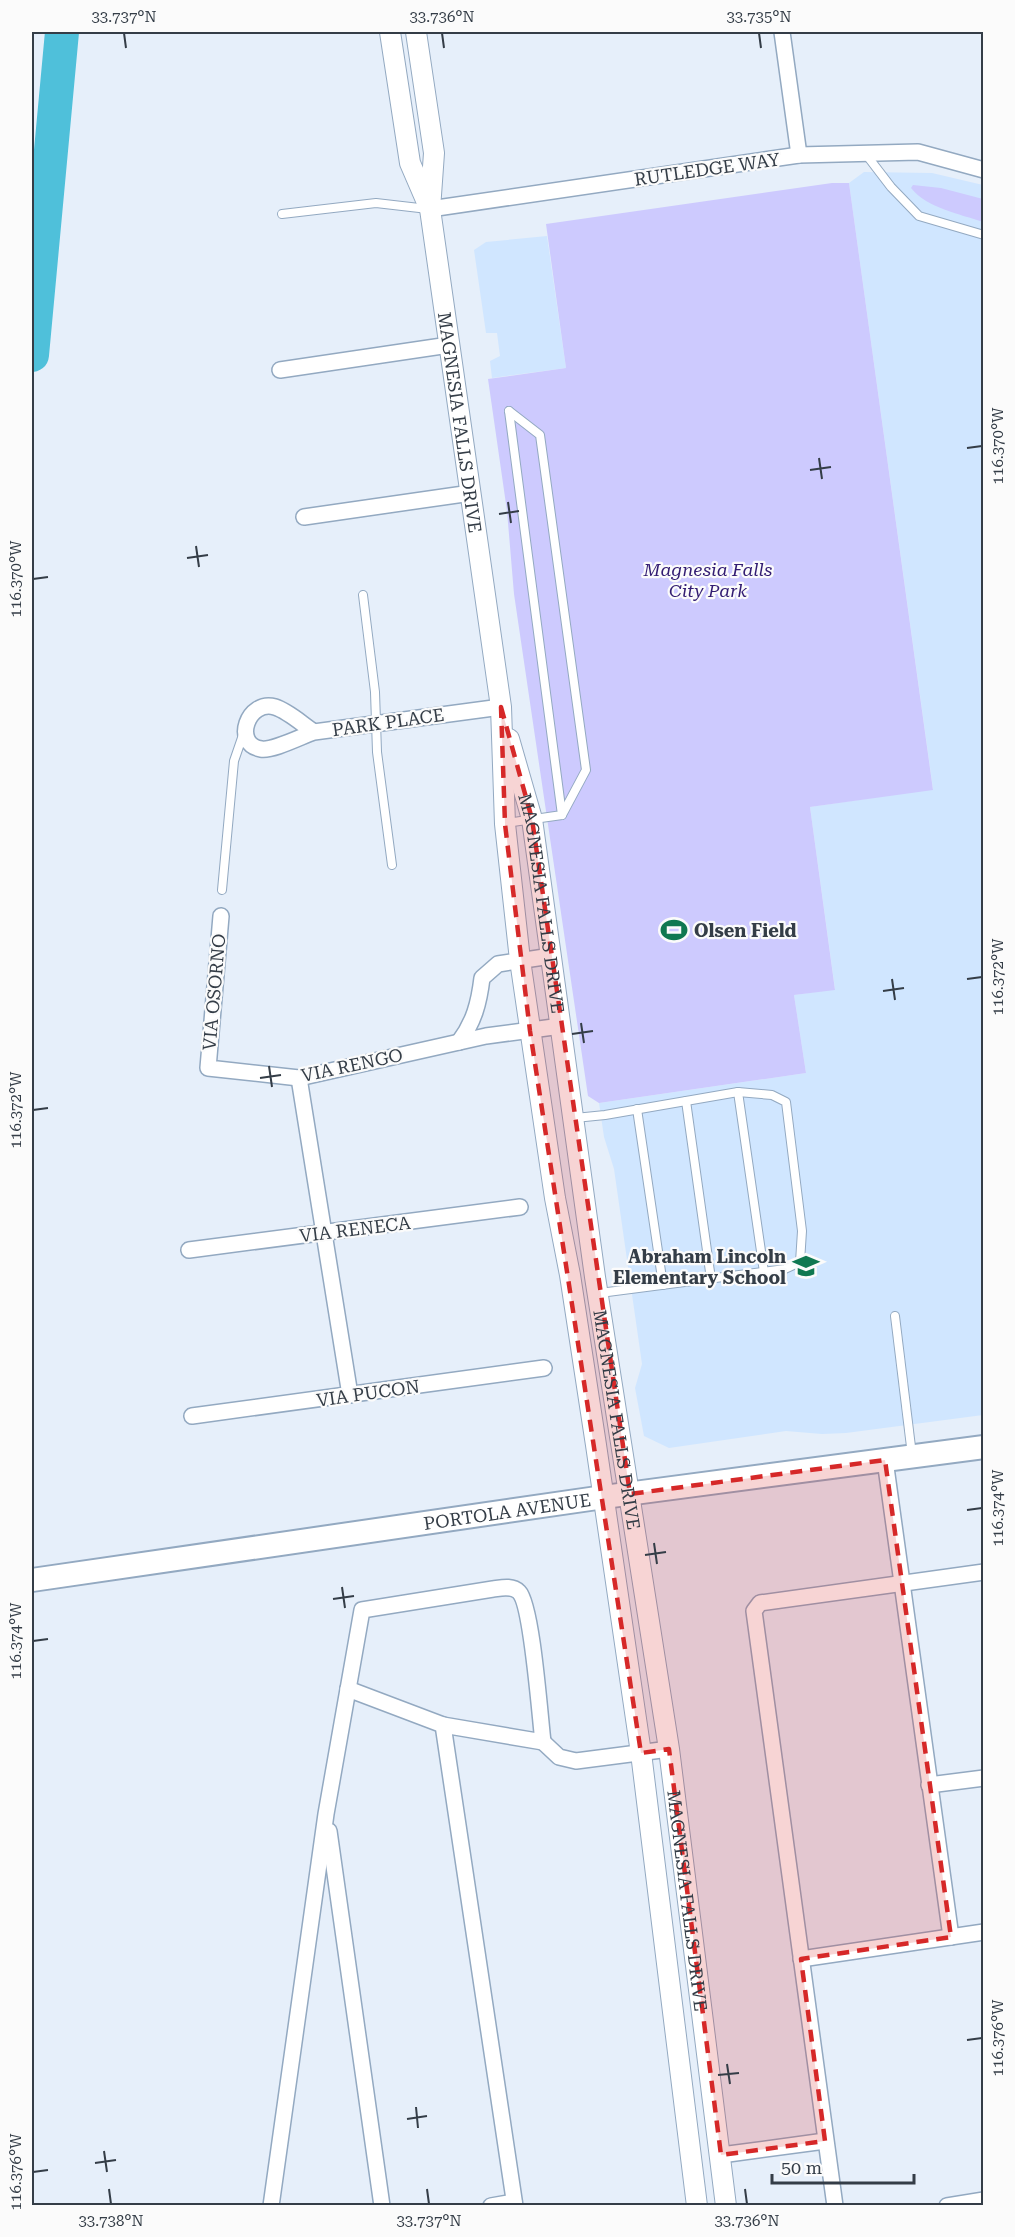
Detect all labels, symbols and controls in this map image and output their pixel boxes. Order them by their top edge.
text: 33.737°N [91,8,157,26]
text: 33.736°N [409,8,475,26]
text: 33.735°N [726,8,792,26]
street label: RUTLEDGE WAY [633,148,782,190]
street label: MAGNESIA FALLS DRIVE [434,311,487,534]
text: 116.370°W [989,407,1007,484]
text: 116.370°W [7,540,25,617]
park label: Magnesia Falls City Park [643,559,773,601]
street label: PARK PLACE [331,704,445,740]
street label: MAGNESIA FALLS DRIVE [515,791,569,1015]
sports icon: Olsen Field [659,915,689,945]
place label: Olsen Field [694,920,797,941]
street label: VIA OSORNO [198,933,230,1051]
text: 116.372°W [989,938,1007,1015]
street label: VIA RENGO [299,1044,405,1086]
text: 116.372°W [7,1071,25,1148]
street label: VIA RENECA [298,1212,412,1246]
place label: Abraham Lincoln Elementary School [613,1246,786,1288]
school or university icon: Abraham Lincoln Elementary School [791,1251,821,1281]
street label: MAGNESIA FALLS DRIVE [590,1308,645,1531]
street label: VIA PUCON [315,1375,421,1411]
text: 116.374°W [989,1469,1007,1546]
street label: PORTOLA AVENUE [422,1489,592,1534]
text: 116.374°W [7,1602,25,1679]
street label: MAGNESIA FALLS DRIVE [664,1789,712,2012]
text: 116.376°W [989,1999,1007,2076]
text: 116.376°W [7,2133,25,2210]
scale bar [772,2147,914,2185]
text: 50 m [781,2157,822,2178]
text: 33.738°N [78,2212,144,2230]
text: 33.737°N [396,2212,462,2230]
text: 33.736°N [714,2212,780,2230]

